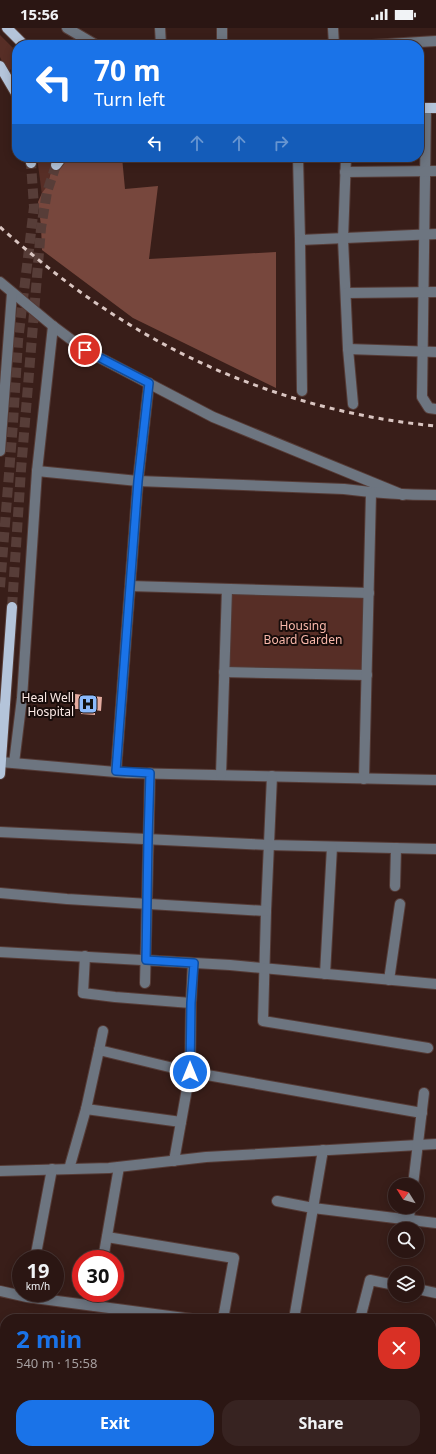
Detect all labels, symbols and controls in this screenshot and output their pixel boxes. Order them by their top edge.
text: 15:56 [20,4,59,24]
text: 70 m [94,51,161,89]
icon: left [28,56,80,108]
text: Turn left [94,87,165,111]
icon: left [144,132,166,154]
icon: ahead [186,132,208,154]
icon: ahead [228,132,250,154]
icon: right [270,132,292,154]
pin [68,333,102,367]
icon: arrive [74,339,96,361]
park label: Housing Board Garden [264,617,342,648]
place label: Heal Well Hospital [22,689,74,720]
hospital icon: Heal Well Hospital [77,693,99,715]
position arrow [169,1051,211,1093]
north arrow [388,1178,424,1214]
map controls [388,1178,424,1302]
button: search [388,1222,424,1258]
speed limit sign: 30 [72,1250,124,1302]
text: 19 [27,1257,49,1284]
button: layers [388,1266,424,1302]
text: km/h [26,1279,50,1293]
text: 2 min [16,1322,82,1355]
button: close [378,1327,420,1369]
text: 540 m · 15:58 [16,1354,97,1372]
button: Exit [16,1400,214,1446]
button: Share [222,1400,420,1446]

